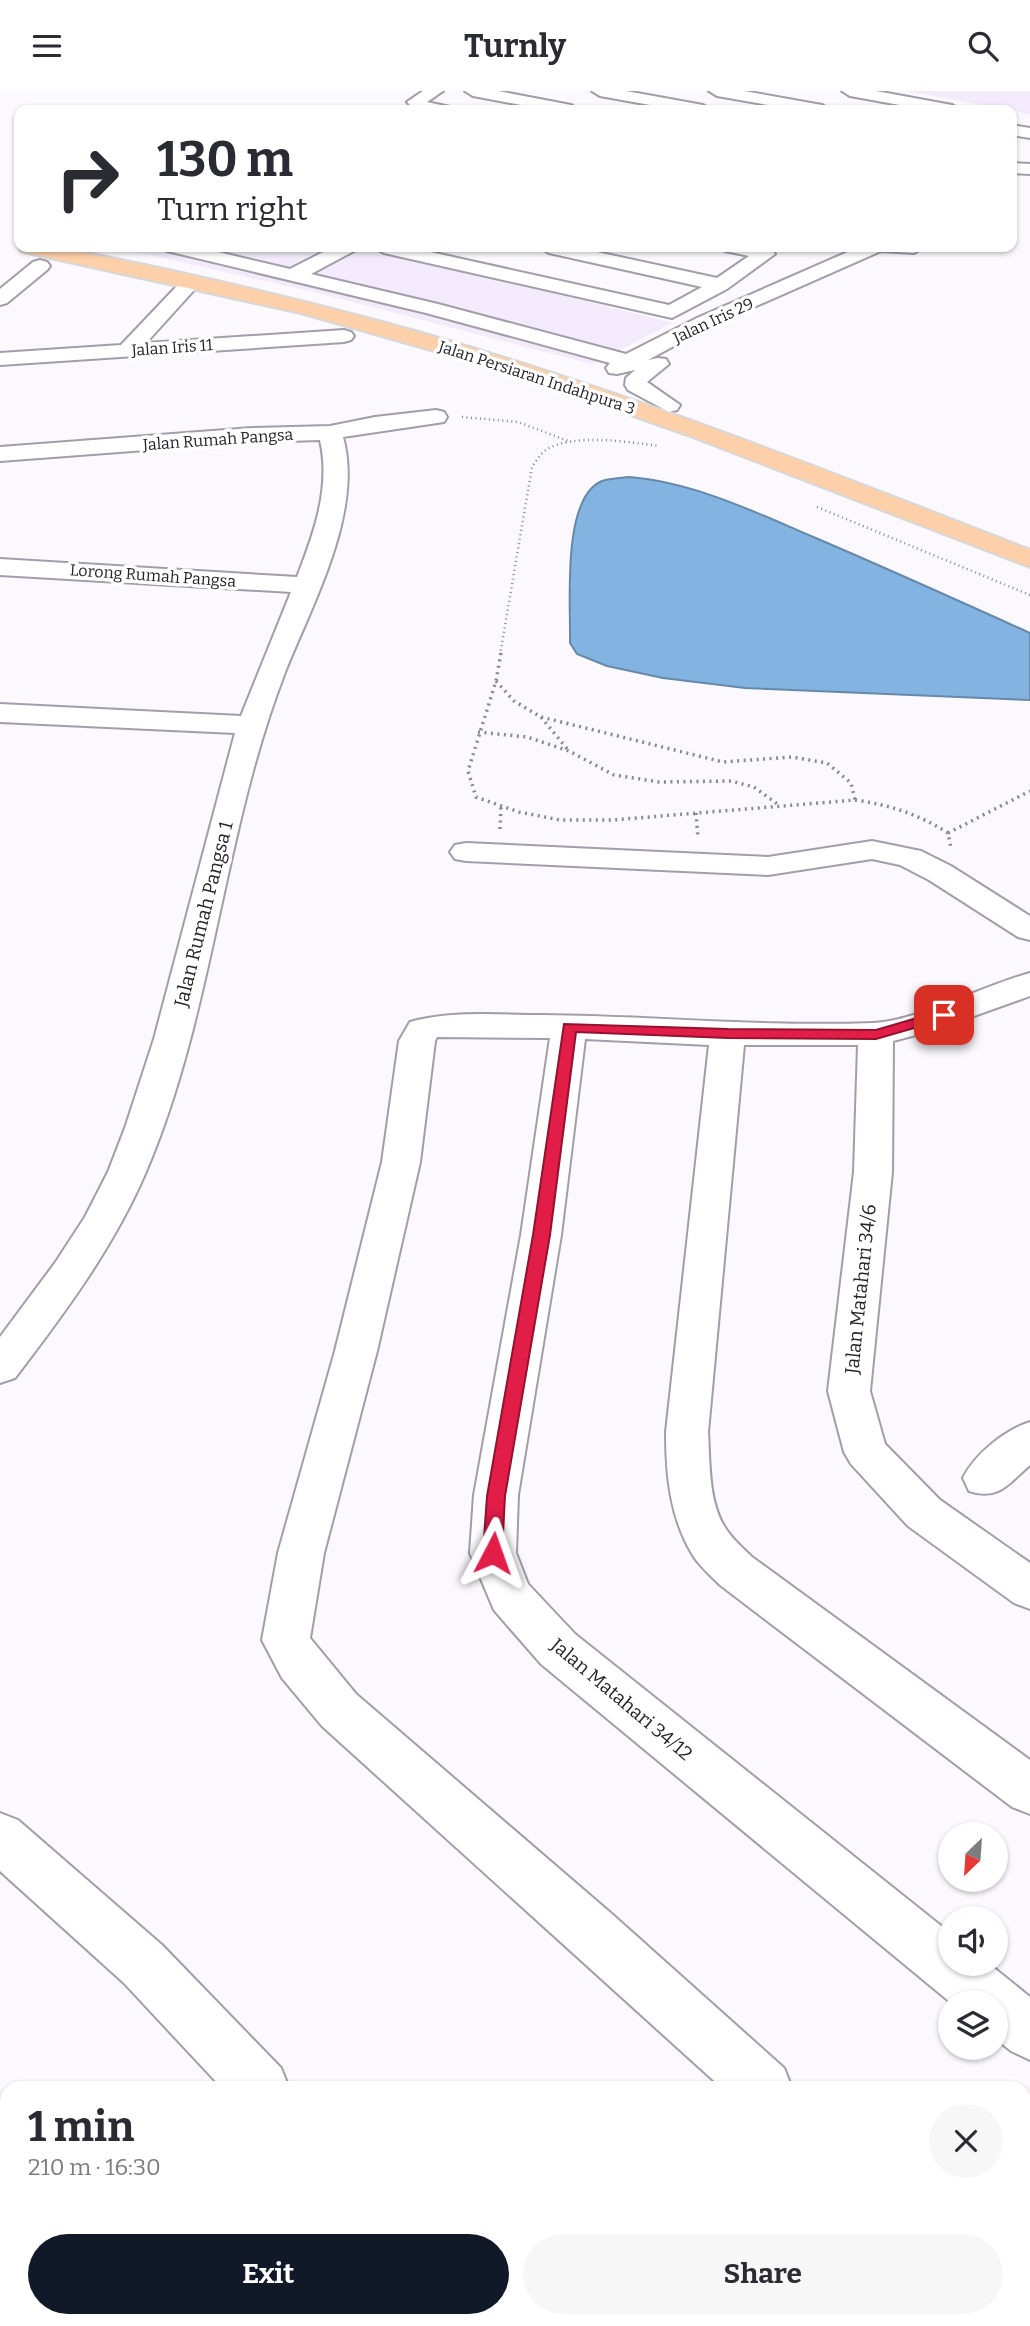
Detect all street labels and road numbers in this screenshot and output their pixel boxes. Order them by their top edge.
street label: Jalan Iris 29 [669,294,756,348]
street label: Jalan Iris 11 [130,335,214,360]
street label: Jalan Persiaran Indahpura 3 [435,336,638,418]
street label: Jalan Rumah Pangsa [141,425,294,454]
street label: Lorong Rumah Pangsa [69,560,237,591]
street label: Jalan Rumah Pangsa 1 [169,819,238,1010]
street label: Jalan Matahari 34/6 [840,1203,881,1376]
street label: Jalan Matahari 34/12 [546,1633,697,1765]

